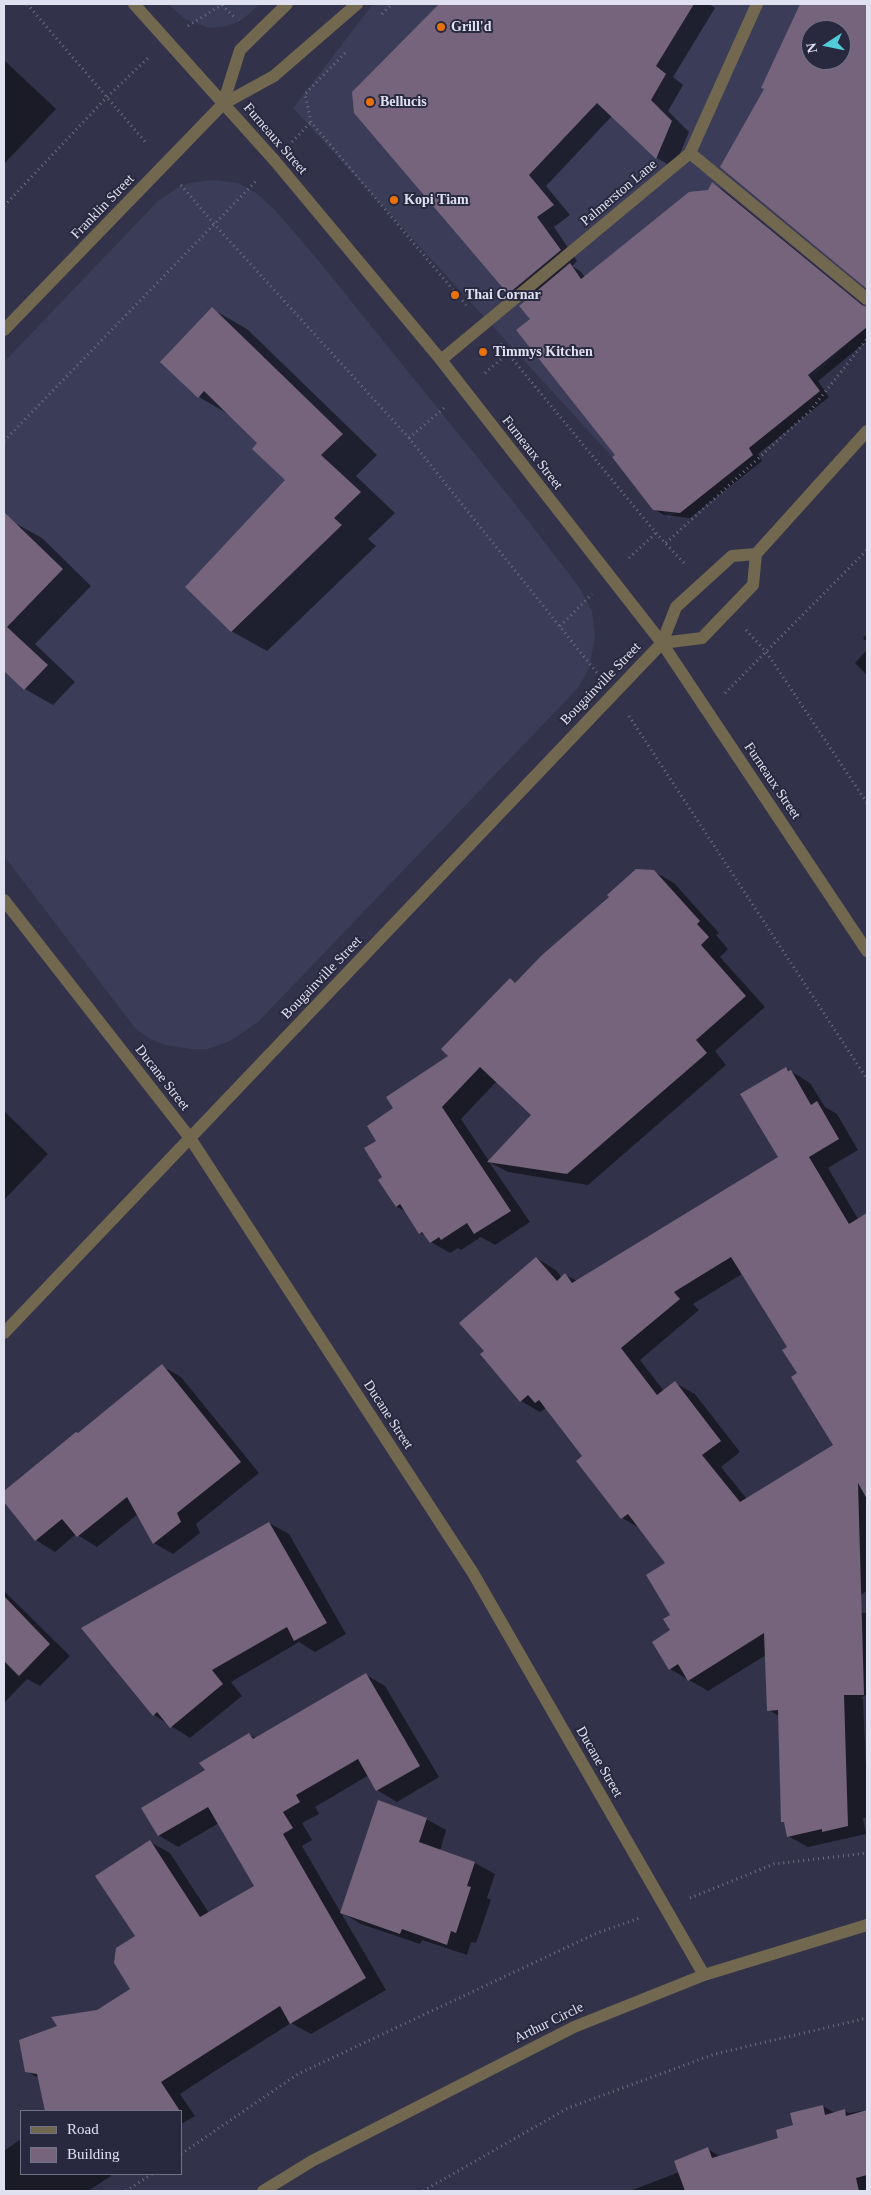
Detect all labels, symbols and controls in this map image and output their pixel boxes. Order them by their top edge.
place label: Grill'd [451,19,491,35]
north arrow [801,20,851,70]
marker: Grill'd [435,21,447,33]
text: N [803,41,820,54]
place label: Bellucis [380,94,427,110]
marker: Bellucis [364,96,376,108]
street label: Furneaux Street [239,100,311,178]
street label: Palmerston Lane [577,156,661,230]
street label: Franklin Street [68,171,138,243]
place label: Kopi Tiam [404,192,469,208]
marker: Kopi Tiam [388,194,400,206]
place label: Thai Cornar [465,287,541,303]
marker: Thai Cornar [449,289,461,301]
place label: Timmys Kitchen [493,344,593,360]
marker: Timmys Kitchen [477,346,489,358]
street label: Furneaux Street [498,413,566,493]
street label: Bougainville Street [557,639,645,729]
street label: Furneaux Street [740,739,804,823]
street label: Bougainville Street [278,933,366,1023]
street label: Ducane Street [131,1042,193,1114]
street label: Ducane Street [359,1377,417,1453]
street label: Ducane Street [572,1724,626,1800]
street label: Arthur Circle [512,1999,586,2047]
legend [20,2110,182,2175]
text: Road [67,2121,99,2137]
text: Building [67,2146,120,2162]

